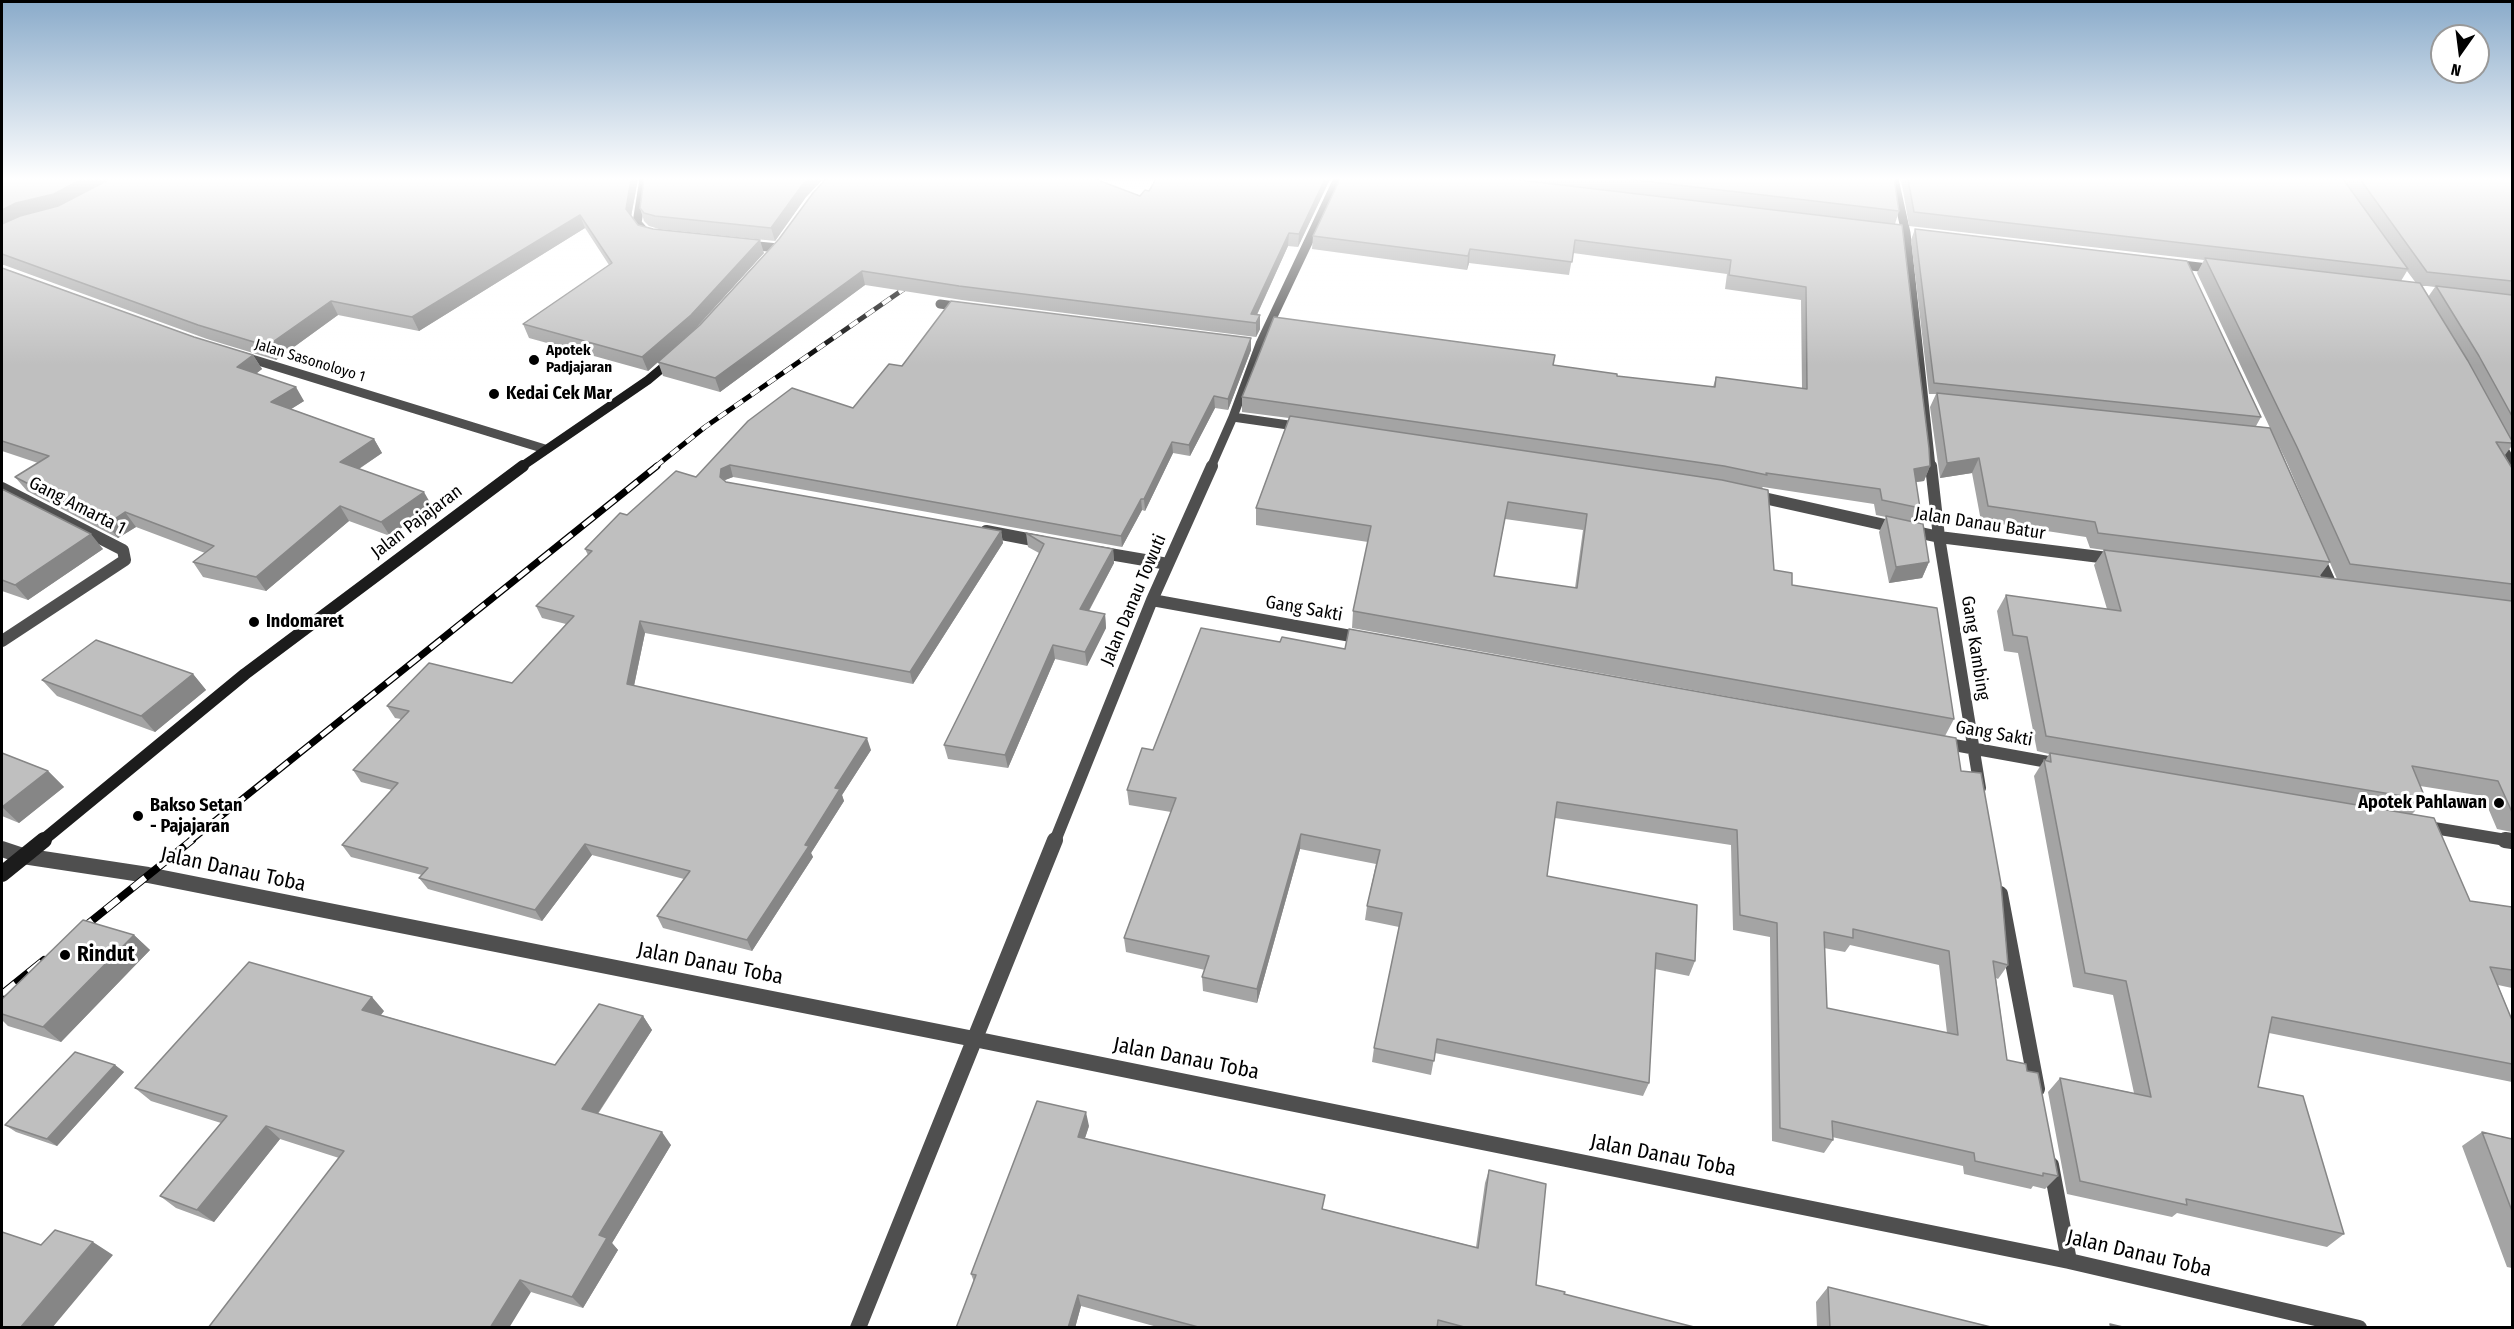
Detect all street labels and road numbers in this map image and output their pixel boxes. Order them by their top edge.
street label: Jalan Sasonoloyo 1 [253,336,367,386]
street label: Gang Amarta 1 [25,472,129,540]
street label: Jalan Pajajaran [367,481,467,563]
street label: Jalan Danau Batur [1913,503,2047,545]
street label: Jalan Danau Towuti [1097,531,1171,669]
street label: Gang Sakti [1264,592,1344,626]
street label: Gang Kambing [1956,594,1994,702]
street label: Gang Sakti [1954,717,2034,751]
street label: Jalan Danau Toba [158,842,308,898]
street label: Jalan Danau Toba [635,938,785,990]
street label: Jalan Danau Toba [1111,1033,1261,1085]
street label: Jalan Danau Toba [1588,1130,1738,1182]
street label: Jalan Danau Toba [2064,1225,2214,1283]

